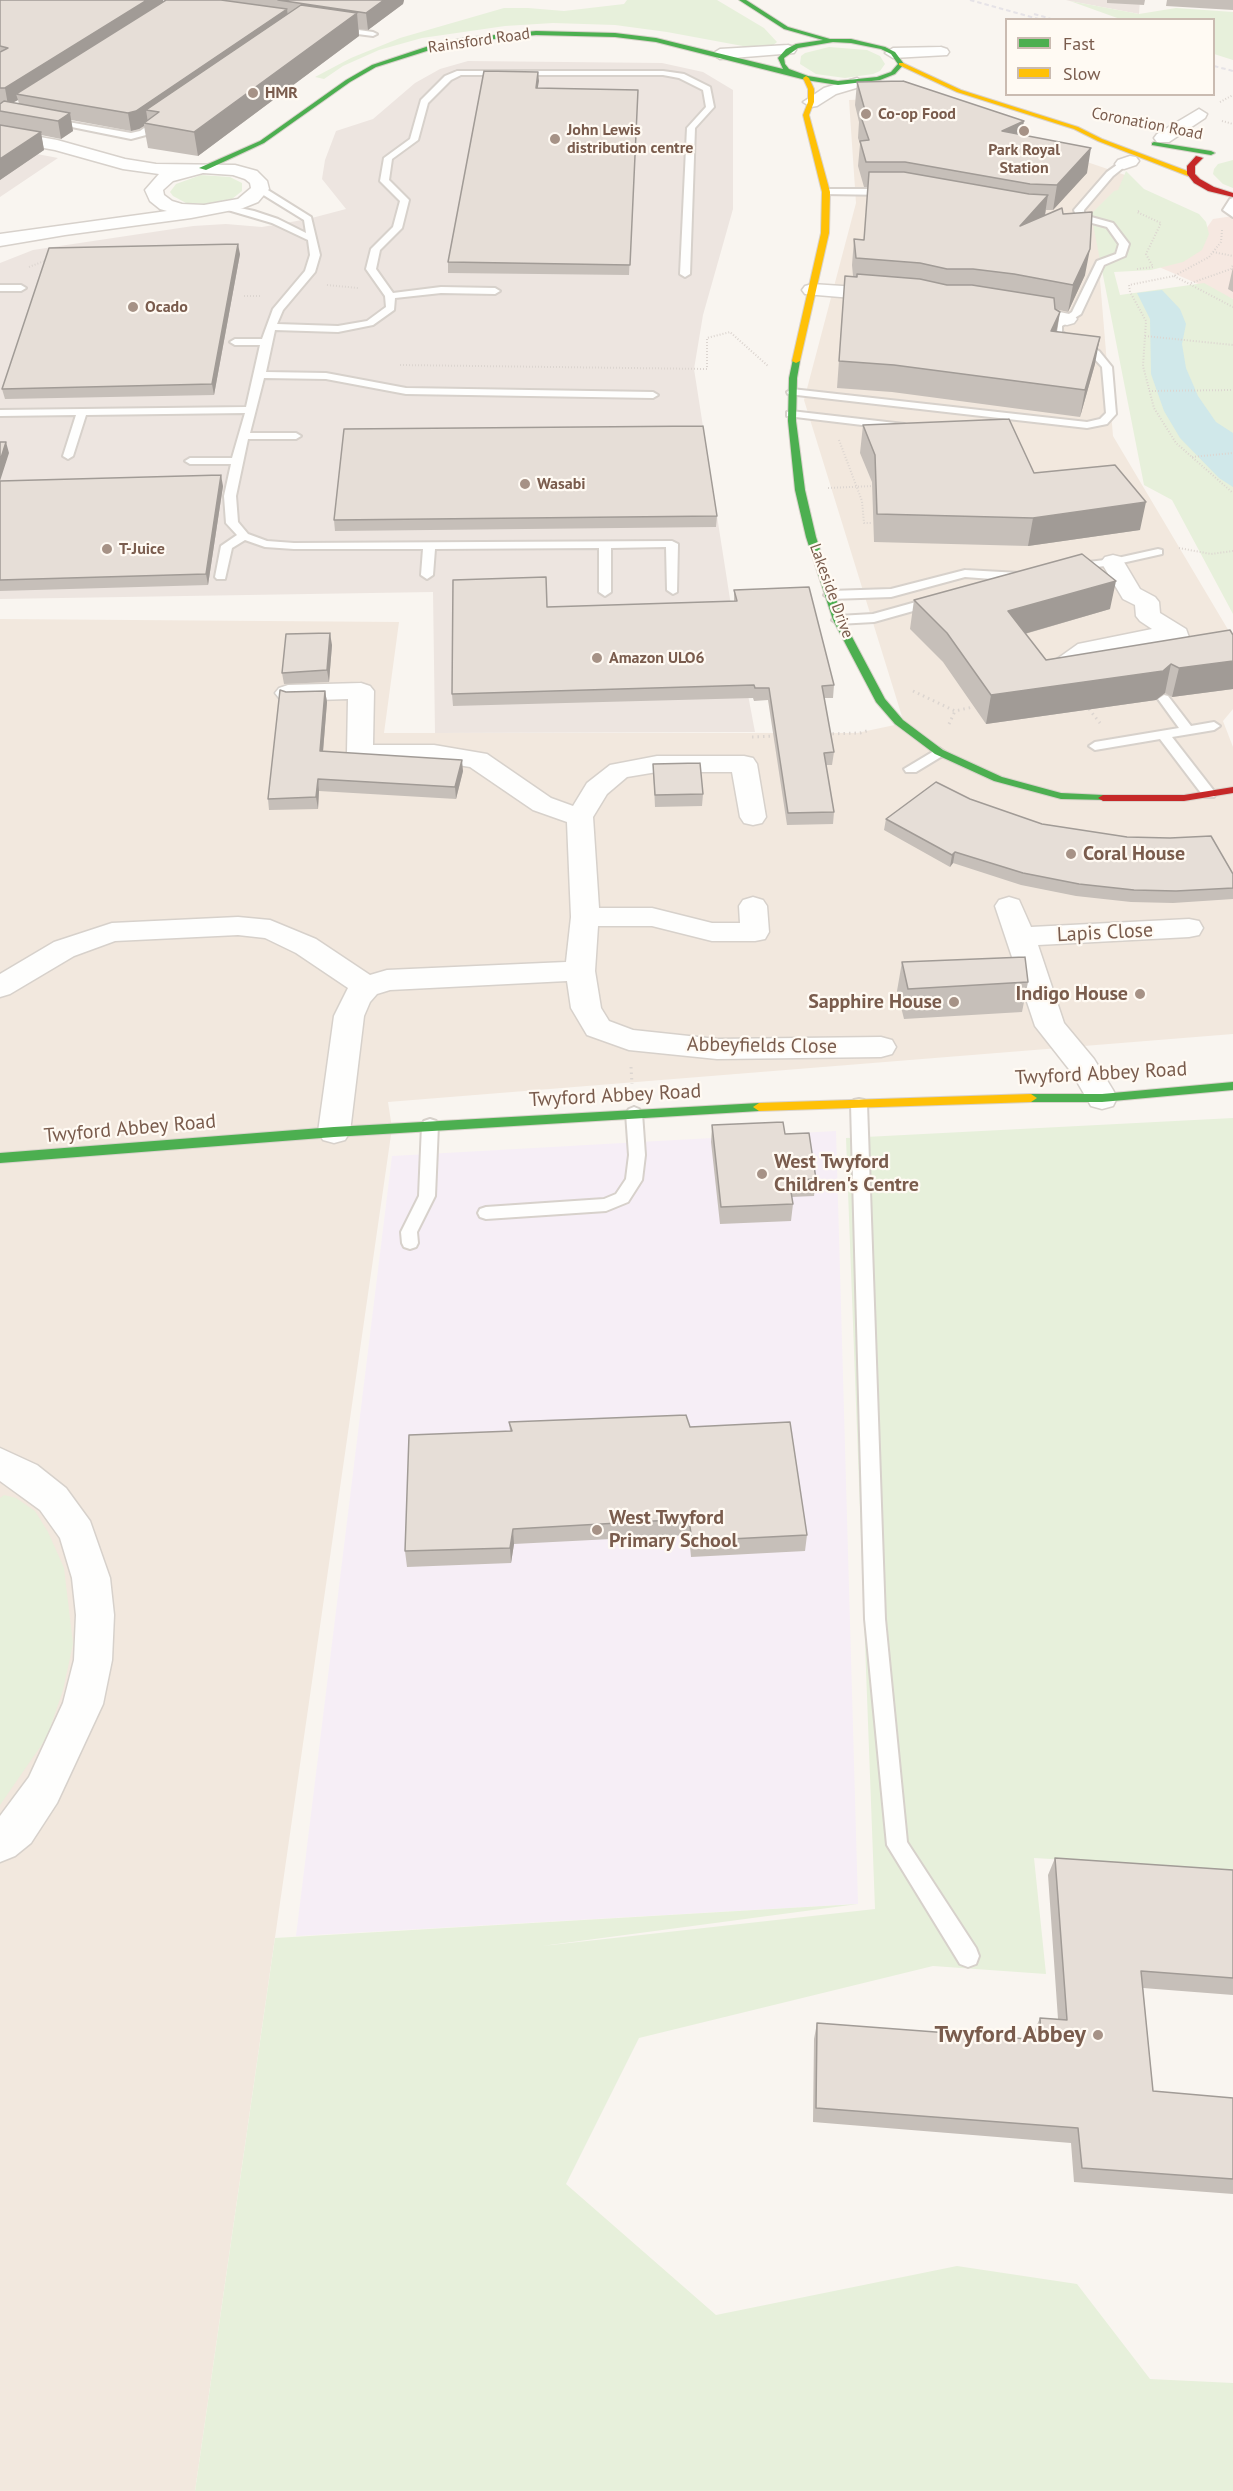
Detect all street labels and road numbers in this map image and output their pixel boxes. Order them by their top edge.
street label: Rainsford Road [427,24,531,58]
street label: Coronation Road [1090,104,1204,144]
street label: Lakeside Drive [805,541,857,641]
street label: Lapis Close [1056,918,1154,948]
street label: Abbeyfields Close [687,1033,837,1059]
street label: Twyford Abbey Road [1014,1058,1188,1090]
street label: Twyford Abbey Road [528,1080,702,1112]
street label: Twyford Abbey Road [43,1110,217,1148]

